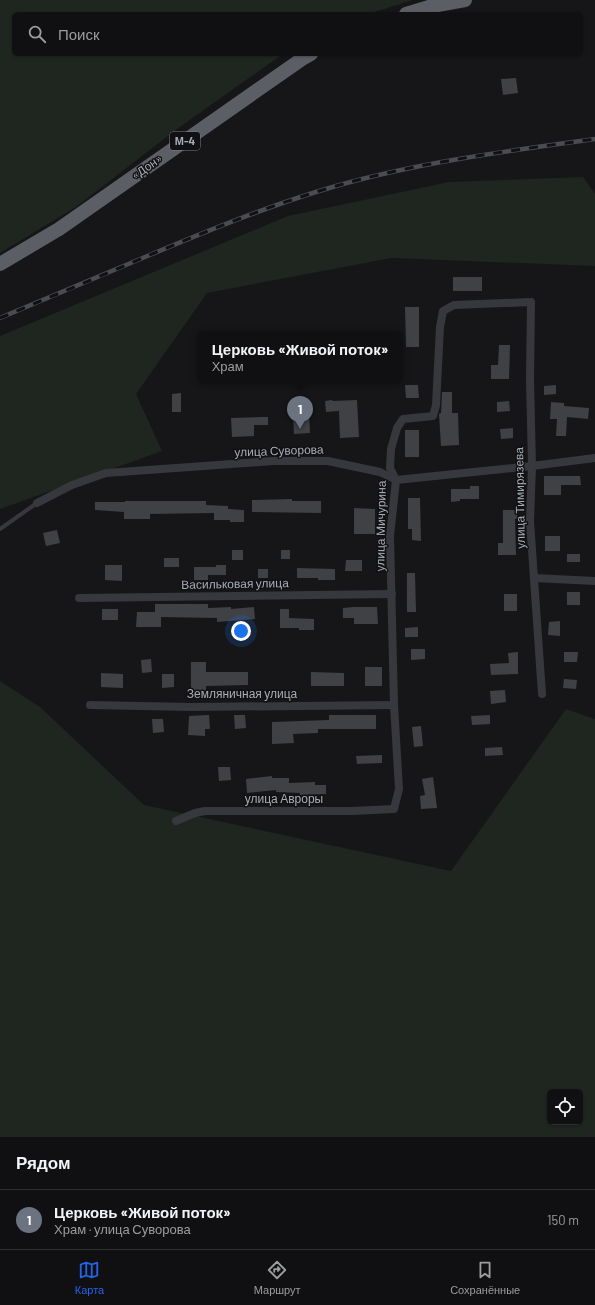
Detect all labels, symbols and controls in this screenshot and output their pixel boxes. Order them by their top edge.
search box [12,12,583,56]
icon: search [26,23,48,45]
text: Поиск [58,25,100,43]
road number: М-4 [170,132,200,150]
street label: «Дон» [128,151,165,183]
popup [197,331,403,383]
text: Церковь «Живой поток» [212,340,388,358]
text: Храм [212,358,244,374]
pin: 1 [287,396,313,429]
street label: улица Суворова [234,441,324,460]
street label: улица Тимирязева [511,447,528,549]
street label: улица Мичурина [372,480,389,572]
street label: Васильковая улица [181,575,289,592]
your location [231,621,251,641]
street label: Земляничная улица [187,686,298,701]
street label: улица Авроры [245,791,323,806]
map controls [547,1089,583,1125]
button: locate [547,1089,583,1125]
text: Рядом [16,1152,71,1172]
text: Церковь «Живой поток» [54,1203,231,1221]
text: 1 [27,1212,31,1228]
text: 150 m [547,1212,579,1228]
text: Храм · улица Суворова [54,1221,191,1237]
tab: Карта [75,1259,104,1296]
tab: Маршрут [254,1259,301,1296]
tab: Сохранённые [450,1259,520,1296]

